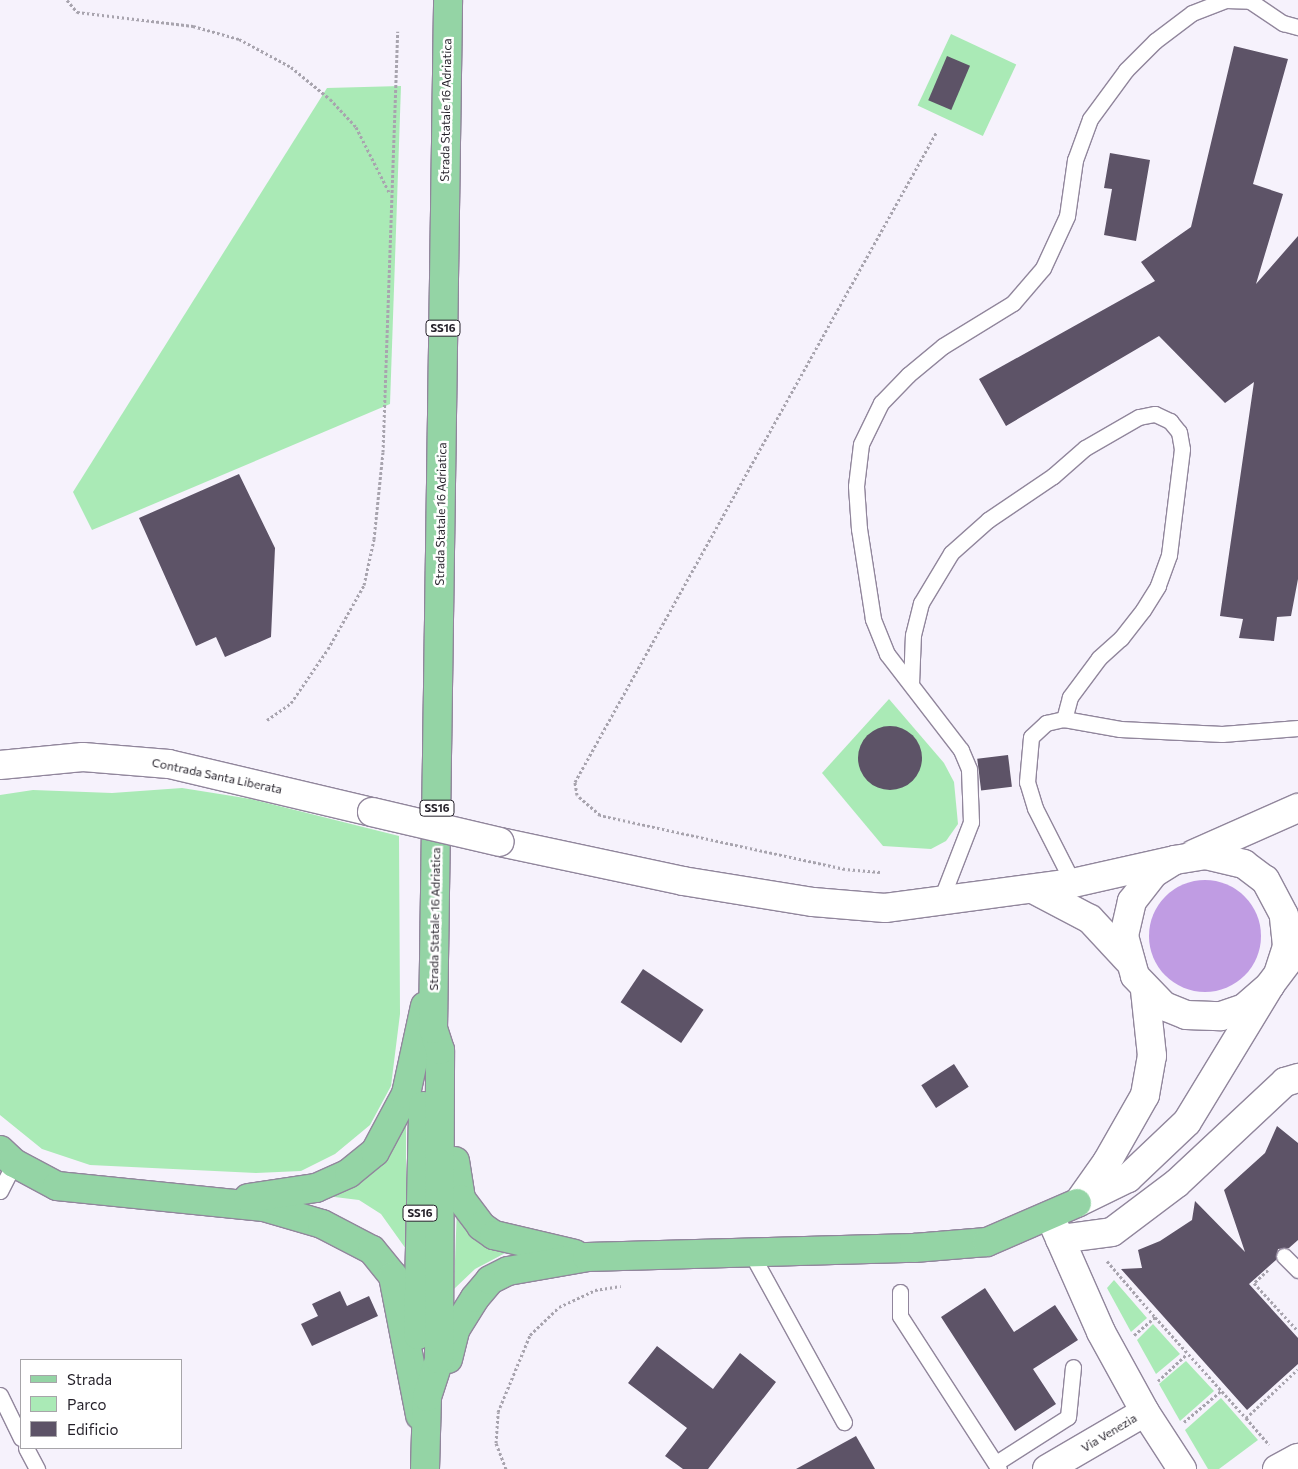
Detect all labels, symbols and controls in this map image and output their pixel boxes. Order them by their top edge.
street label: Strada Statale 16 Adriatica [438,38,454,182]
road number: SS16 [426,319,460,336]
street label: Strada Statale 16 Adriatica [433,442,449,586]
street label: Contrada Santa Liberata [151,755,283,797]
road number: SS16 [420,800,454,816]
street label: Strada Statale 16 Adriatica [427,847,443,991]
road number: SS16 [402,1204,438,1222]
legend [20,1359,182,1449]
text: Strada [67,1370,112,1388]
text: Parco [67,1395,106,1413]
street label: Via Venezia [1079,1411,1139,1455]
text: Edificio [67,1420,118,1438]

